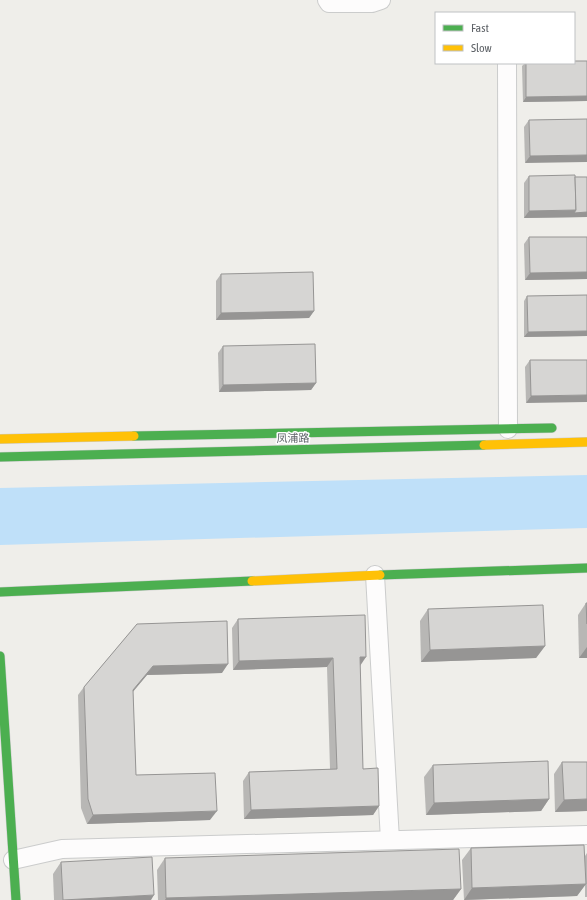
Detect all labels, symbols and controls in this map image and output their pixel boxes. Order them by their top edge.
legend [435,12,575,64]
text: Fast [471,21,489,35]
text: Slow [471,41,492,55]
street label: 凤浦路 [276,432,310,444]

